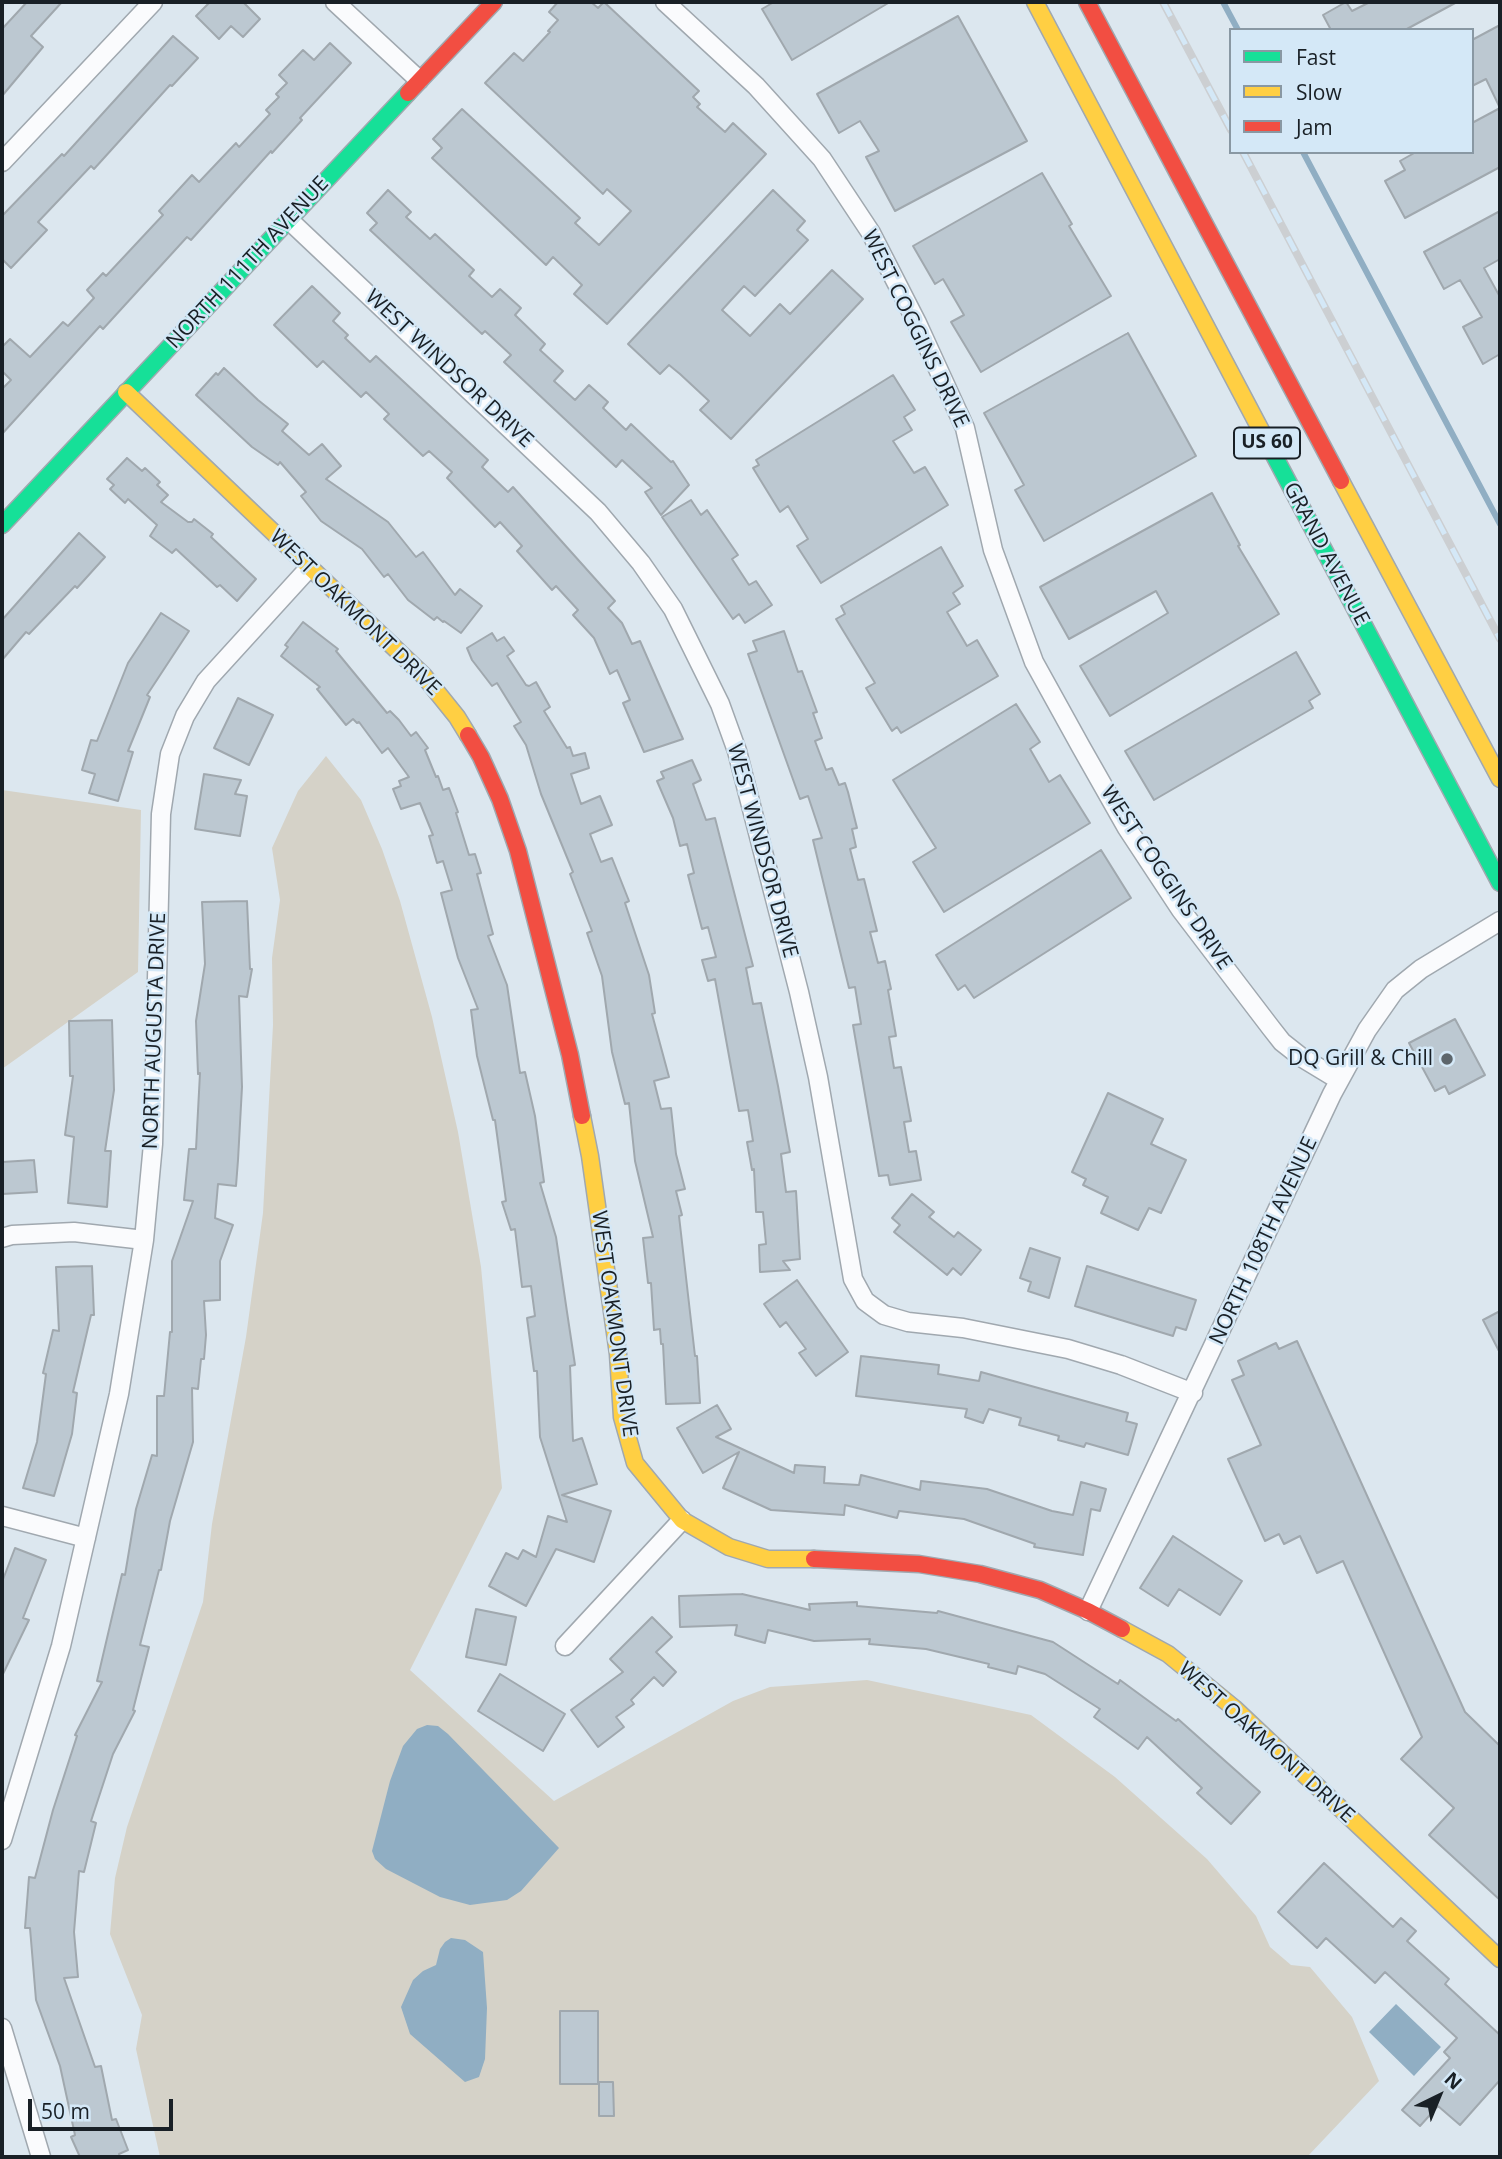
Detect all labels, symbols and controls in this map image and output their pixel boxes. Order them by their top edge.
legend [1229,28,1474,154]
text: Fast [1296,43,1336,71]
text: Slow [1296,78,1342,106]
text: Jam [1296,113,1333,141]
street label: NORTH 111TH AVENUE [162,172,334,354]
street label: WEST COGGINS DRIVE [856,226,974,432]
street label: WEST WINDSOR DRIVE [360,285,538,453]
road number: US 60 [1234,428,1300,458]
street label: GRAND AVENUE [1278,478,1374,630]
street label: WEST OAKMONT DRIVE [264,525,446,701]
street label: WEST WINDSOR DRIVE [721,741,803,961]
street label: WEST COGGINS DRIVE [1095,781,1237,975]
street label: NORTH AUGUSTA DRIVE [138,912,172,1150]
place label: DQ Grill & Chill [1288,1046,1433,1072]
marker: DQ Grill & Chill [1439,1051,1455,1067]
street label: NORTH 108TH AVENUE [1205,1133,1323,1349]
street label: WEST OAKMONT DRIVE [586,1209,642,1439]
street label: WEST OAKMONT DRIVE [1173,1657,1359,1829]
north arrow [1404,2061,1474,2131]
text: N [1439,2066,1468,2095]
scale bar [32,2086,177,2130]
text: 50 m [41,2097,90,2125]

